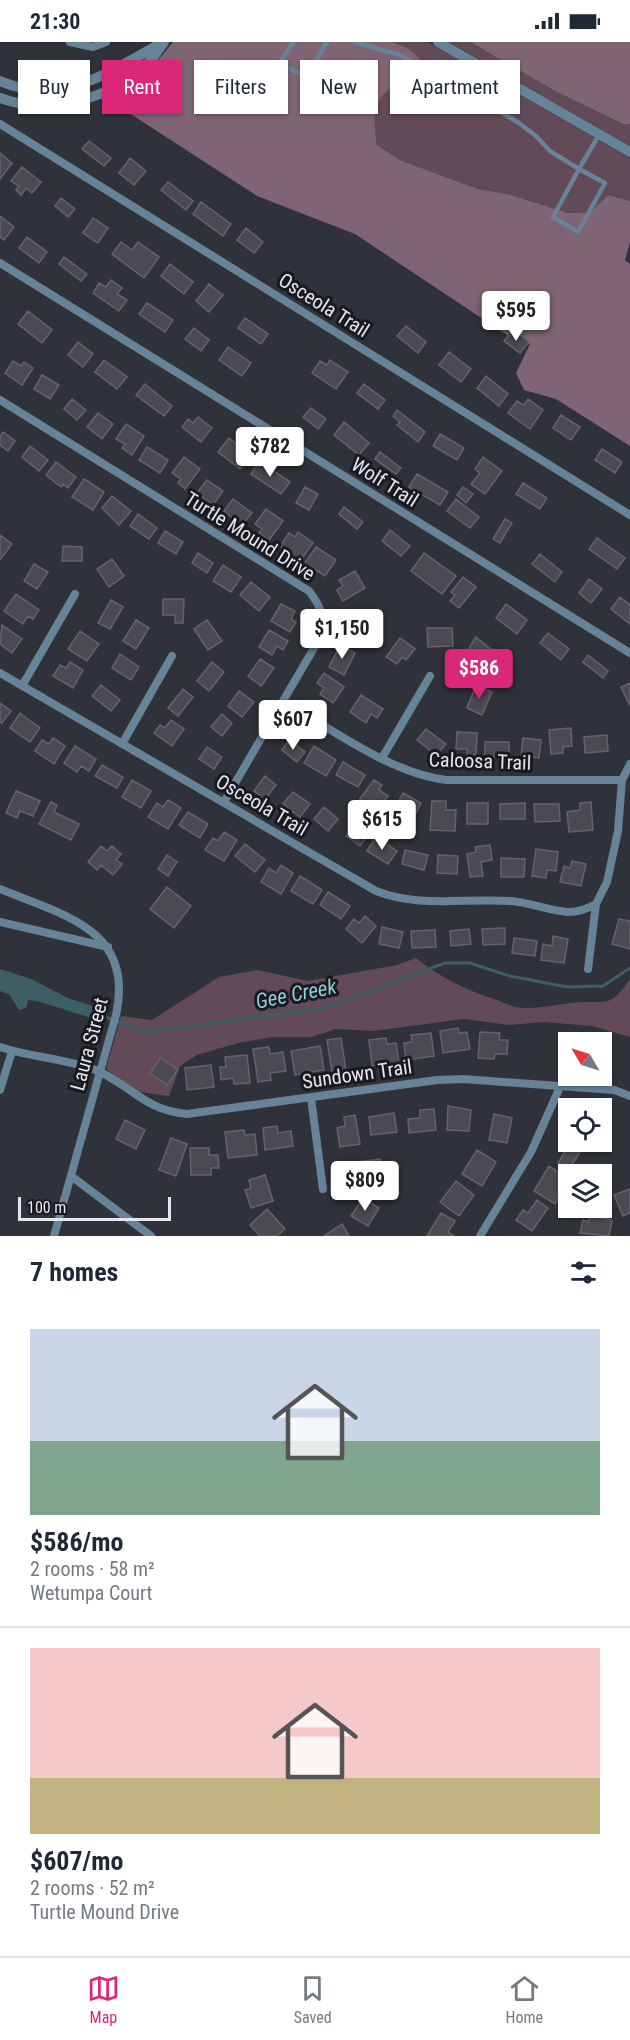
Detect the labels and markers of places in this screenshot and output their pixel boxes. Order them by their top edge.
pin: $595 [480,291,552,342]
pin: $782 [234,427,306,478]
pin: $1,150 [293,609,391,660]
pin: $586 [443,649,515,700]
pin: $607 [257,700,329,751]
pin: $615 [346,800,418,851]
pin: $809 [329,1161,401,1212]

